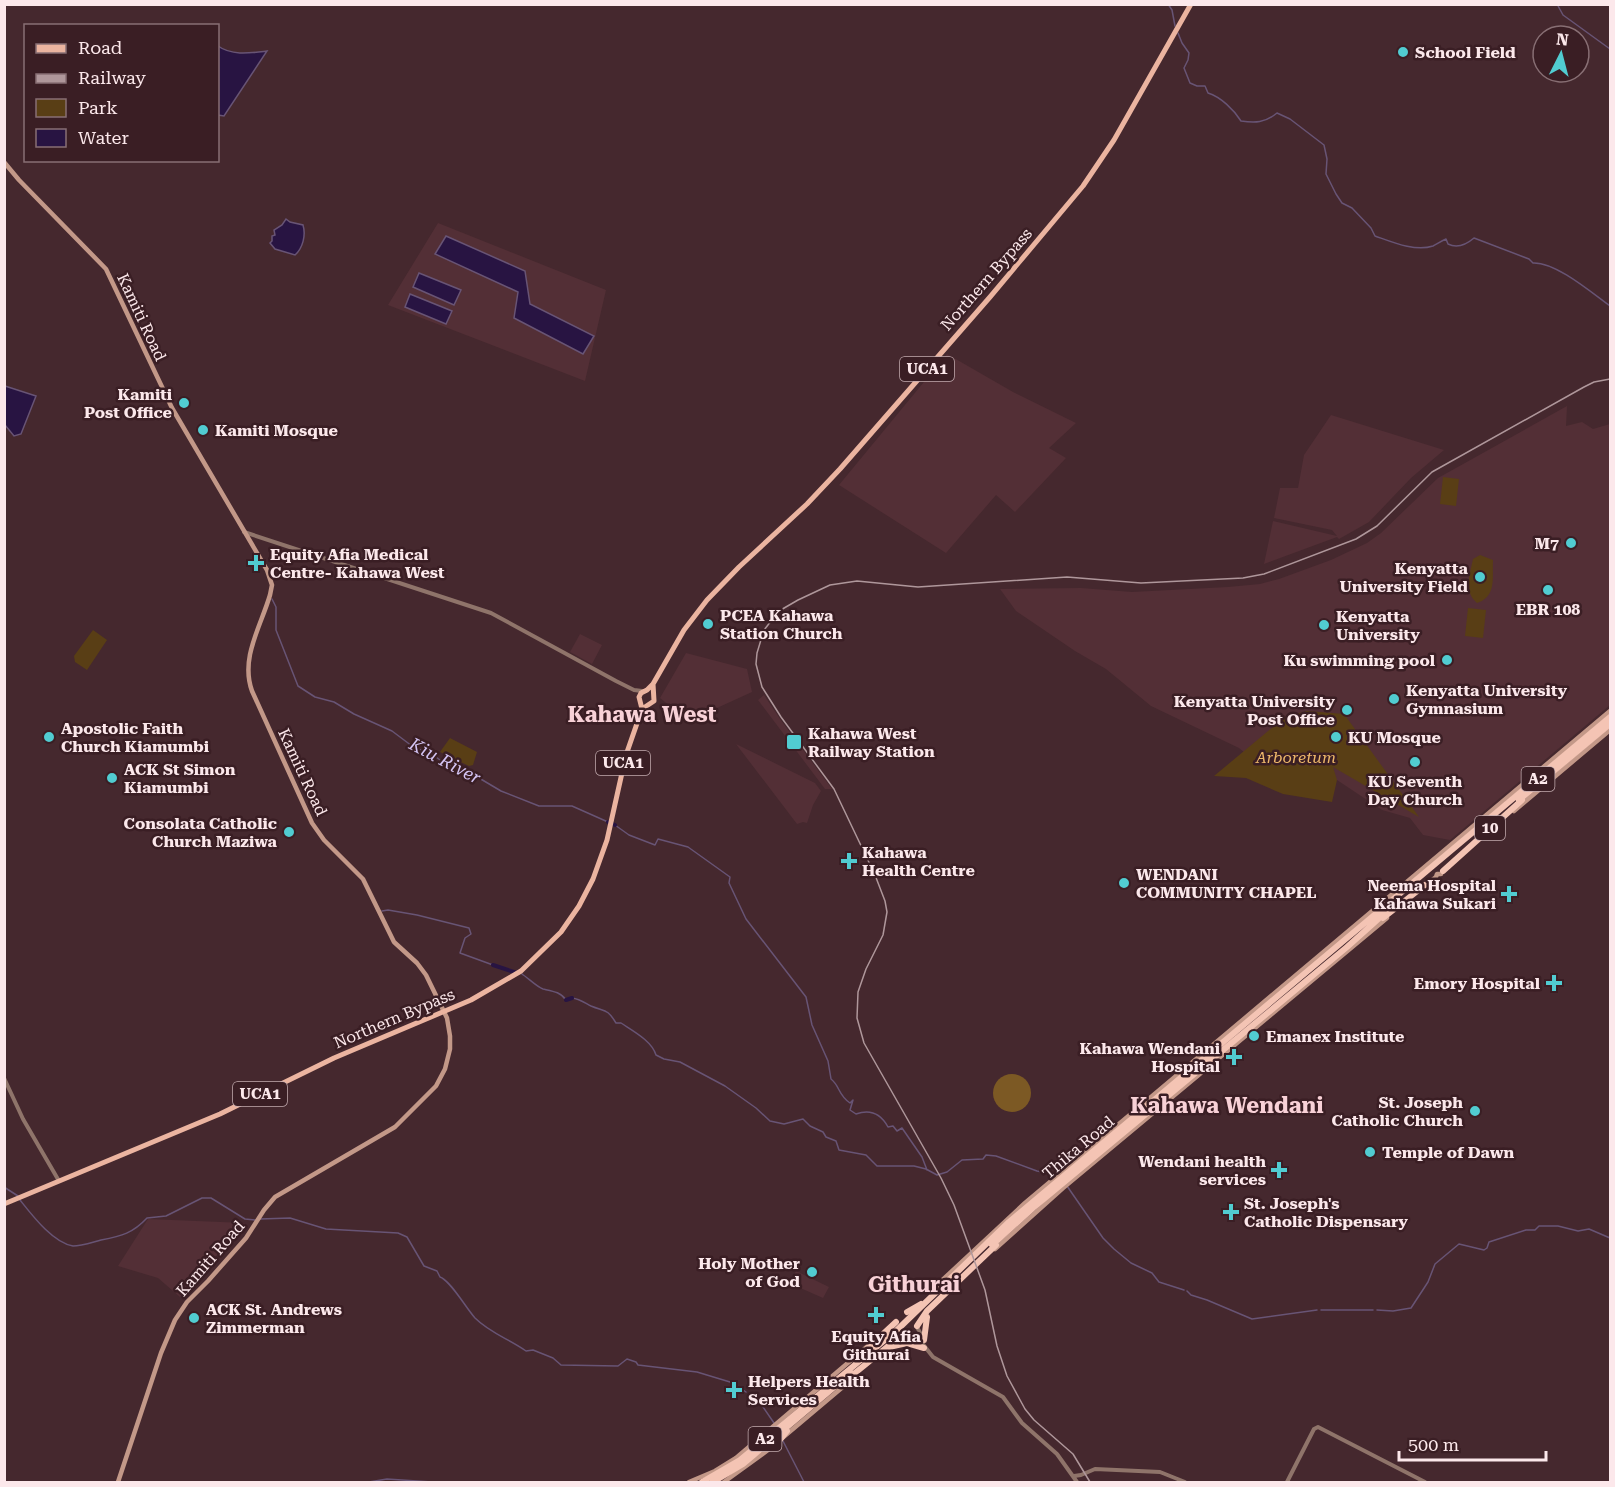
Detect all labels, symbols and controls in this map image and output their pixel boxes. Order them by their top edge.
legend [24,24,219,162]
north arrow [1531,24,1591,84]
text: N [1555,29,1570,50]
text: Road [78,37,123,58]
place label: School Field [1415,43,1516,62]
marker: School Field [1396,45,1410,59]
text: Railway [78,67,146,88]
text: Park [78,97,118,118]
text: Water [78,127,129,148]
street label: Northern Bypass [937,224,1036,334]
street label: Kamiti Road [113,271,170,364]
road number: UCA1 [900,357,954,381]
place label: Kamiti Post Office [84,385,173,422]
marker: Kamiti Post Office [177,396,191,410]
place label: Kamiti Mosque [215,421,338,440]
marker: Kamiti Mosque [196,423,210,437]
place label: M7 [1535,534,1559,553]
marker: M7 [1564,536,1578,550]
place label: Equity Afia Medical Centre- Kahawa West [270,545,445,582]
marker: Equity Afia Medical Centre- Kahawa West [247,554,265,572]
place label: Kenyatta University Field [1340,559,1469,596]
marker: Kenyatta University Field [1473,570,1487,584]
marker: EBR 108 [1541,583,1555,597]
place label: EBR 108 [1516,600,1580,619]
place label: PCEA Kahawa Station Church [720,606,843,643]
place label: Kenyatta University [1336,607,1420,644]
marker: PCEA Kahawa Station Church [701,617,715,631]
marker: Kenyatta University [1317,618,1331,632]
place label: Ku swimming pool [1284,651,1436,670]
marker: Ku swimming pool [1440,653,1454,667]
place label: Kenyatta University Gymnasium [1406,681,1568,718]
place label: Kenyatta University Post Office [1174,692,1335,729]
marker: Kenyatta University Gymnasium [1387,692,1401,706]
district label: Kahawa West [567,702,717,727]
marker: Kenyatta University Post Office [1340,703,1354,717]
place label: Apostolic Faith Church Kiamumbi [61,719,210,756]
place label: Kahawa West Railway Station [808,724,935,761]
street label: Kamiti Road [274,726,331,819]
place label: KU Mosque [1348,728,1441,747]
marker: Apostolic Faith Church Kiamumbi [42,730,56,744]
marker: KU Mosque [1329,730,1343,744]
water label: Kiu River [405,733,485,788]
marker: Kahawa West Railway Station [785,733,803,751]
park label: Arboretum [1255,748,1336,767]
road number: UCA1 [596,751,650,775]
marker: KU Seventh Day Church [1408,755,1422,769]
place label: ACK St Simon Kiamumbi [124,760,236,797]
road number: A2 [1522,767,1554,791]
marker: ACK St Simon Kiamumbi [105,771,119,785]
place label: KU Seventh Day Church [1367,772,1463,809]
place label: Consolata Catholic Church Maziwa [124,814,278,851]
road number: 10 [1475,816,1505,840]
marker: Consolata Catholic Church Maziwa [282,825,296,839]
place label: Kahawa Health Centre [862,843,975,880]
marker: Kahawa Health Centre [840,852,858,870]
place label: WENDANI COMMUNITY CHAPEL [1136,865,1316,902]
marker: WENDANI COMMUNITY CHAPEL [1117,876,1131,890]
place label: Neema Hospital Kahawa Sukari [1367,876,1497,913]
marker: Neema Hospital Kahawa Sukari [1500,885,1518,903]
place label: Emory Hospital [1414,974,1541,993]
marker: Emory Hospital [1545,974,1563,992]
street label: Northern Bypass [331,984,458,1053]
place label: Emanex Institute [1266,1027,1404,1046]
marker: Emanex Institute [1247,1029,1261,1043]
place label: Kahawa Wendani Hospital [1079,1039,1221,1076]
marker: Kahawa Wendani Hospital [1225,1048,1243,1066]
road number: UCA1 [233,1082,287,1106]
district label: Kahawa Wendani [1130,1093,1324,1118]
place label: St. Joseph Catholic Church [1332,1093,1463,1130]
marker: St. Joseph Catholic Church [1468,1104,1482,1118]
street label: Thika Road [1039,1112,1118,1183]
place label: Temple of Dawn [1382,1143,1514,1162]
marker: Temple of Dawn [1363,1145,1377,1159]
place label: Wendani health services [1138,1152,1266,1189]
marker: Wendani health services [1270,1161,1288,1179]
place label: St. Joseph's Catholic Dispensary [1244,1194,1408,1231]
marker: St. Joseph's Catholic Dispensary [1222,1203,1240,1221]
street label: Kamiti Road [172,1217,248,1300]
place label: Holy Mother of God [698,1254,800,1291]
marker: Holy Mother of God [805,1265,819,1279]
district label: Githurai [868,1272,960,1297]
place label: ACK St. Andrews Zimmerman [206,1300,342,1337]
marker: Equity Afia Githurai [867,1306,885,1324]
marker: ACK St. Andrews Zimmerman [187,1311,201,1325]
place label: Equity Afia Githurai [831,1327,921,1364]
place label: Helpers Health Services [748,1372,870,1409]
marker: Helpers Health Services [725,1381,743,1399]
scale bar [1399,1424,1546,1462]
road number: A2 [748,1427,782,1451]
text: 500 m [1408,1434,1459,1455]

